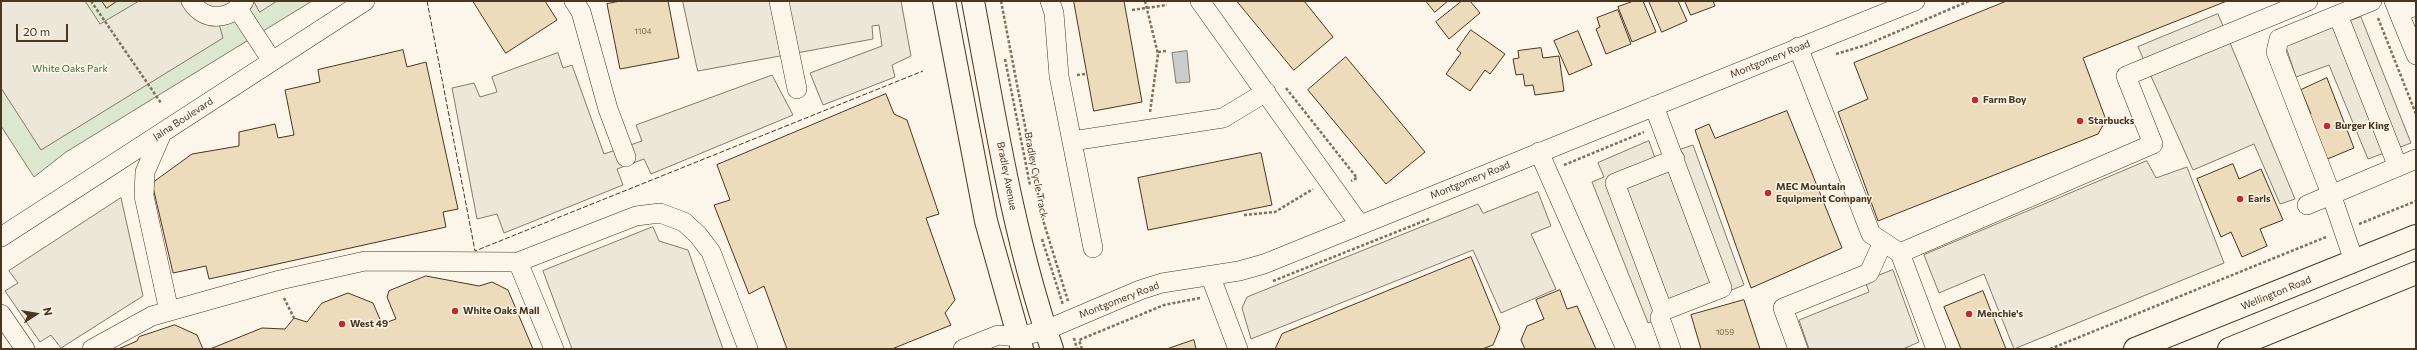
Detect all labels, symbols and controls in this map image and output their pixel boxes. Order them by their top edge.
scale bar [18,16,70,42]
text: 20 m [23,24,50,38]
house number: 1104 [635,26,651,36]
street label: Montgomery Road [1728,38,1812,80]
park label: White Oaks Park [32,63,108,75]
place label: Farm Boy [1983,94,2026,106]
street label: Jalna Boulevard [151,95,215,143]
marker: Farm Boy [1970,95,1980,105]
place label: Starbucks [2088,115,2134,127]
marker: Starbucks [2075,116,2085,126]
place label: Burger King [2335,120,2389,132]
marker: Burger King [2322,121,2332,131]
street label: Bradley Cycle Track [1022,131,1050,219]
street label: Bradley Avenue [994,141,1020,211]
street label: Montgomery Road [1428,159,1512,201]
place label: MEC Mountain Equipment Company [1776,181,1872,204]
marker: MEC Mountain Equipment Company [1763,188,1773,198]
place label: Earls [2248,193,2271,205]
marker: Earls [2235,194,2245,204]
street label: Wellington Road [2239,273,2313,313]
street label: Montgomery Road [1077,279,1161,321]
north arrow [16,294,56,334]
place label: White Oaks Mall [463,305,539,317]
text: N [41,306,55,317]
marker: White Oaks Mall [450,306,460,316]
place label: Menchie's [1977,308,2023,320]
marker: Menchie's [1964,309,1974,319]
place label: West 49 [350,318,388,330]
marker: West 49 [337,319,347,329]
house number: 1059 [1716,327,1734,337]

